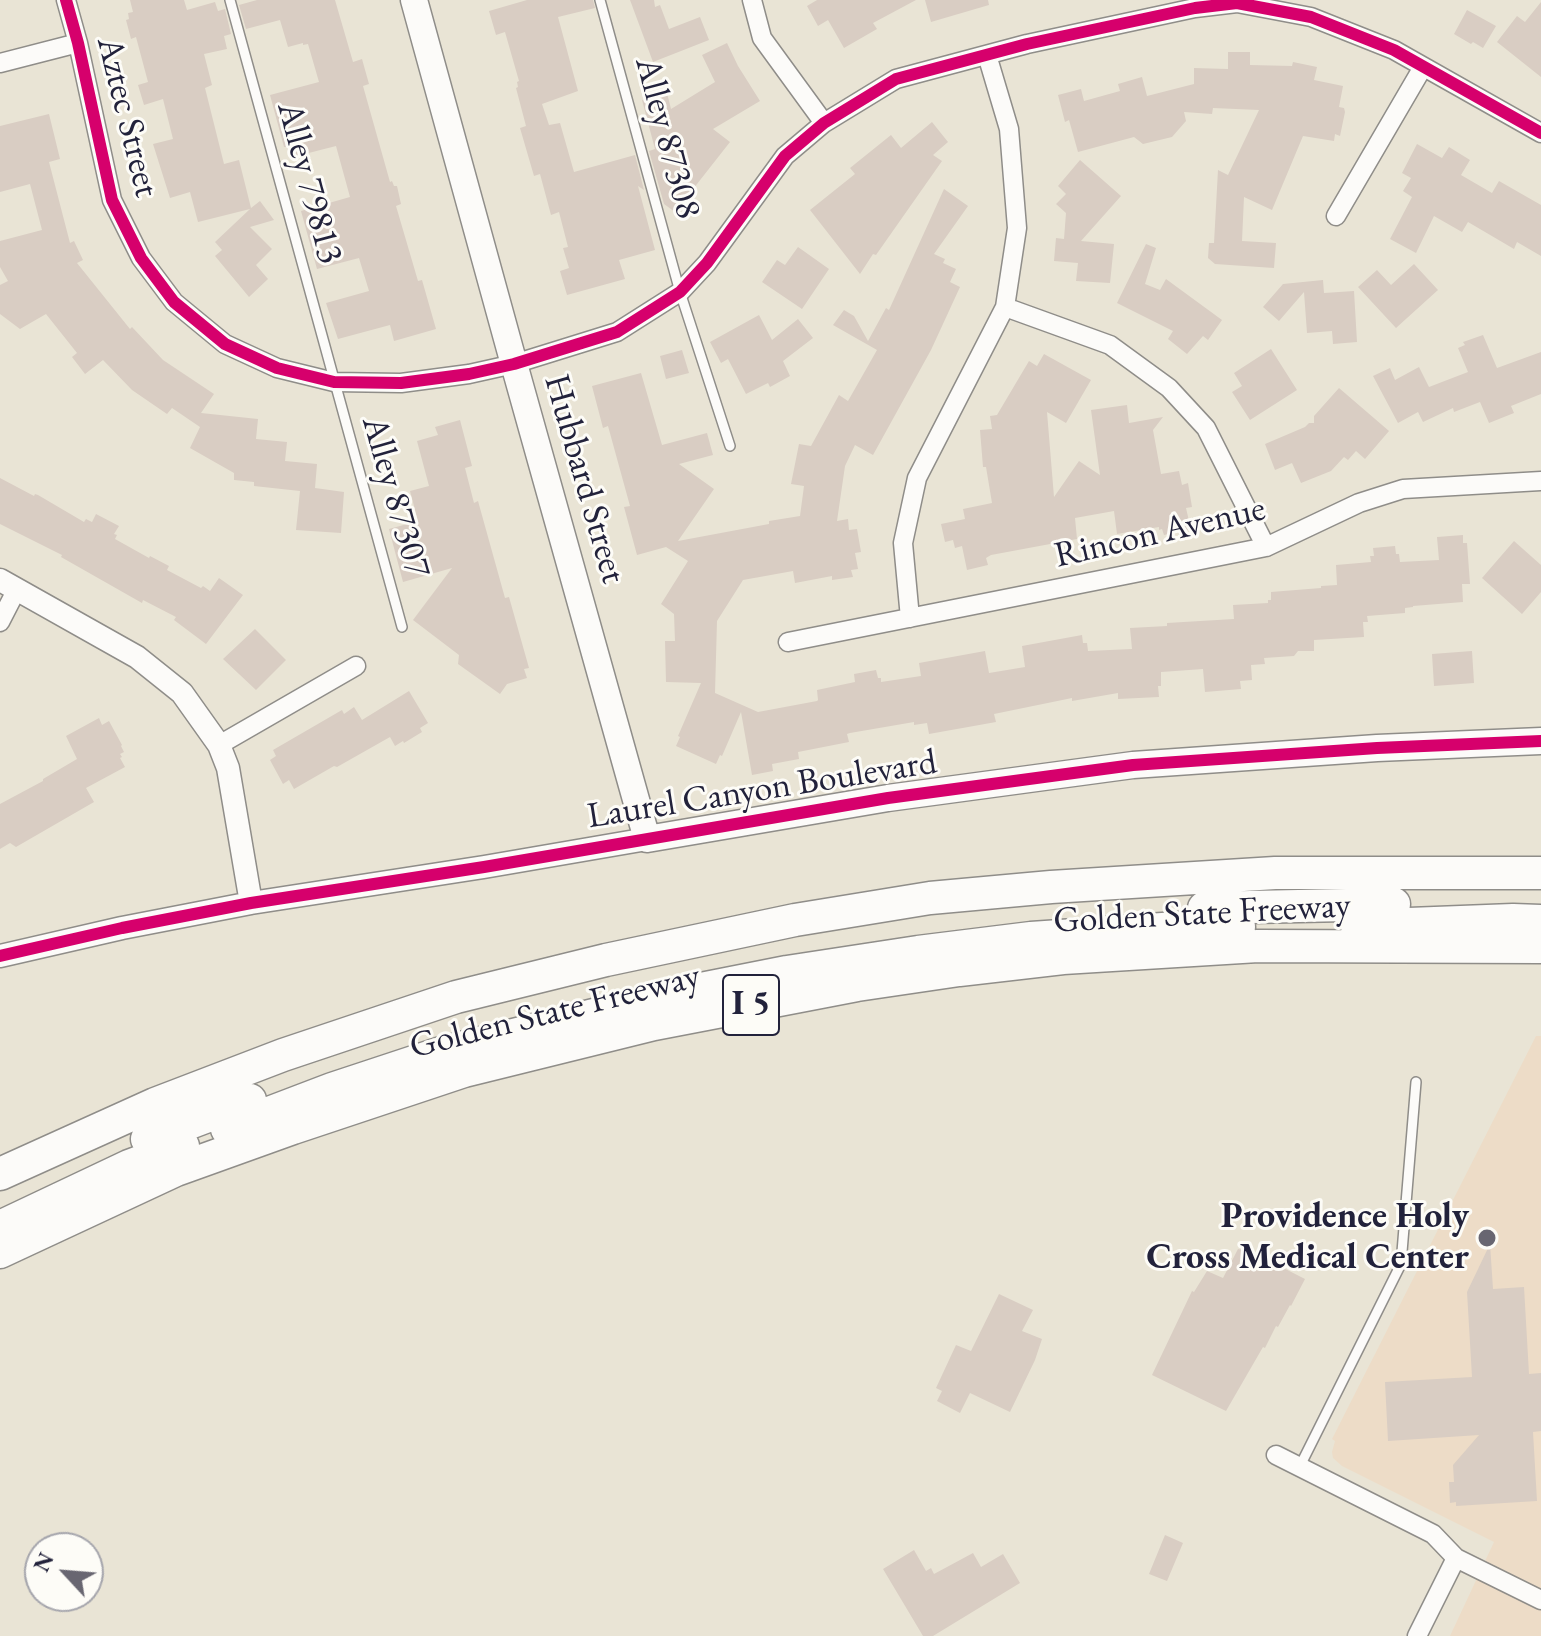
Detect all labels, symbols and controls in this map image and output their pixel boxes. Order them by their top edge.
street label: Aztec Street [86,32,168,202]
street label: Alley 87308 [625,52,709,224]
street label: Alley 79813 [267,97,351,269]
street label: Hubbard Street [534,370,634,588]
street label: Alley 87307 [351,411,439,583]
street label: Rincon Avenue [1051,488,1269,578]
street label: Laurel Canyon Boulevard [584,741,940,839]
street label: Golden State Freeway [1052,885,1352,943]
street label: Golden State Freeway [405,955,705,1069]
road number: I 5 [723,975,779,1035]
place label: Providence Holy Cross Medical Center [1146,1195,1469,1280]
marker: Providence Holy Cross Medical Center [1476,1227,1498,1249]
north arrow [24,1532,104,1612]
text: N [27,1548,61,1576]

